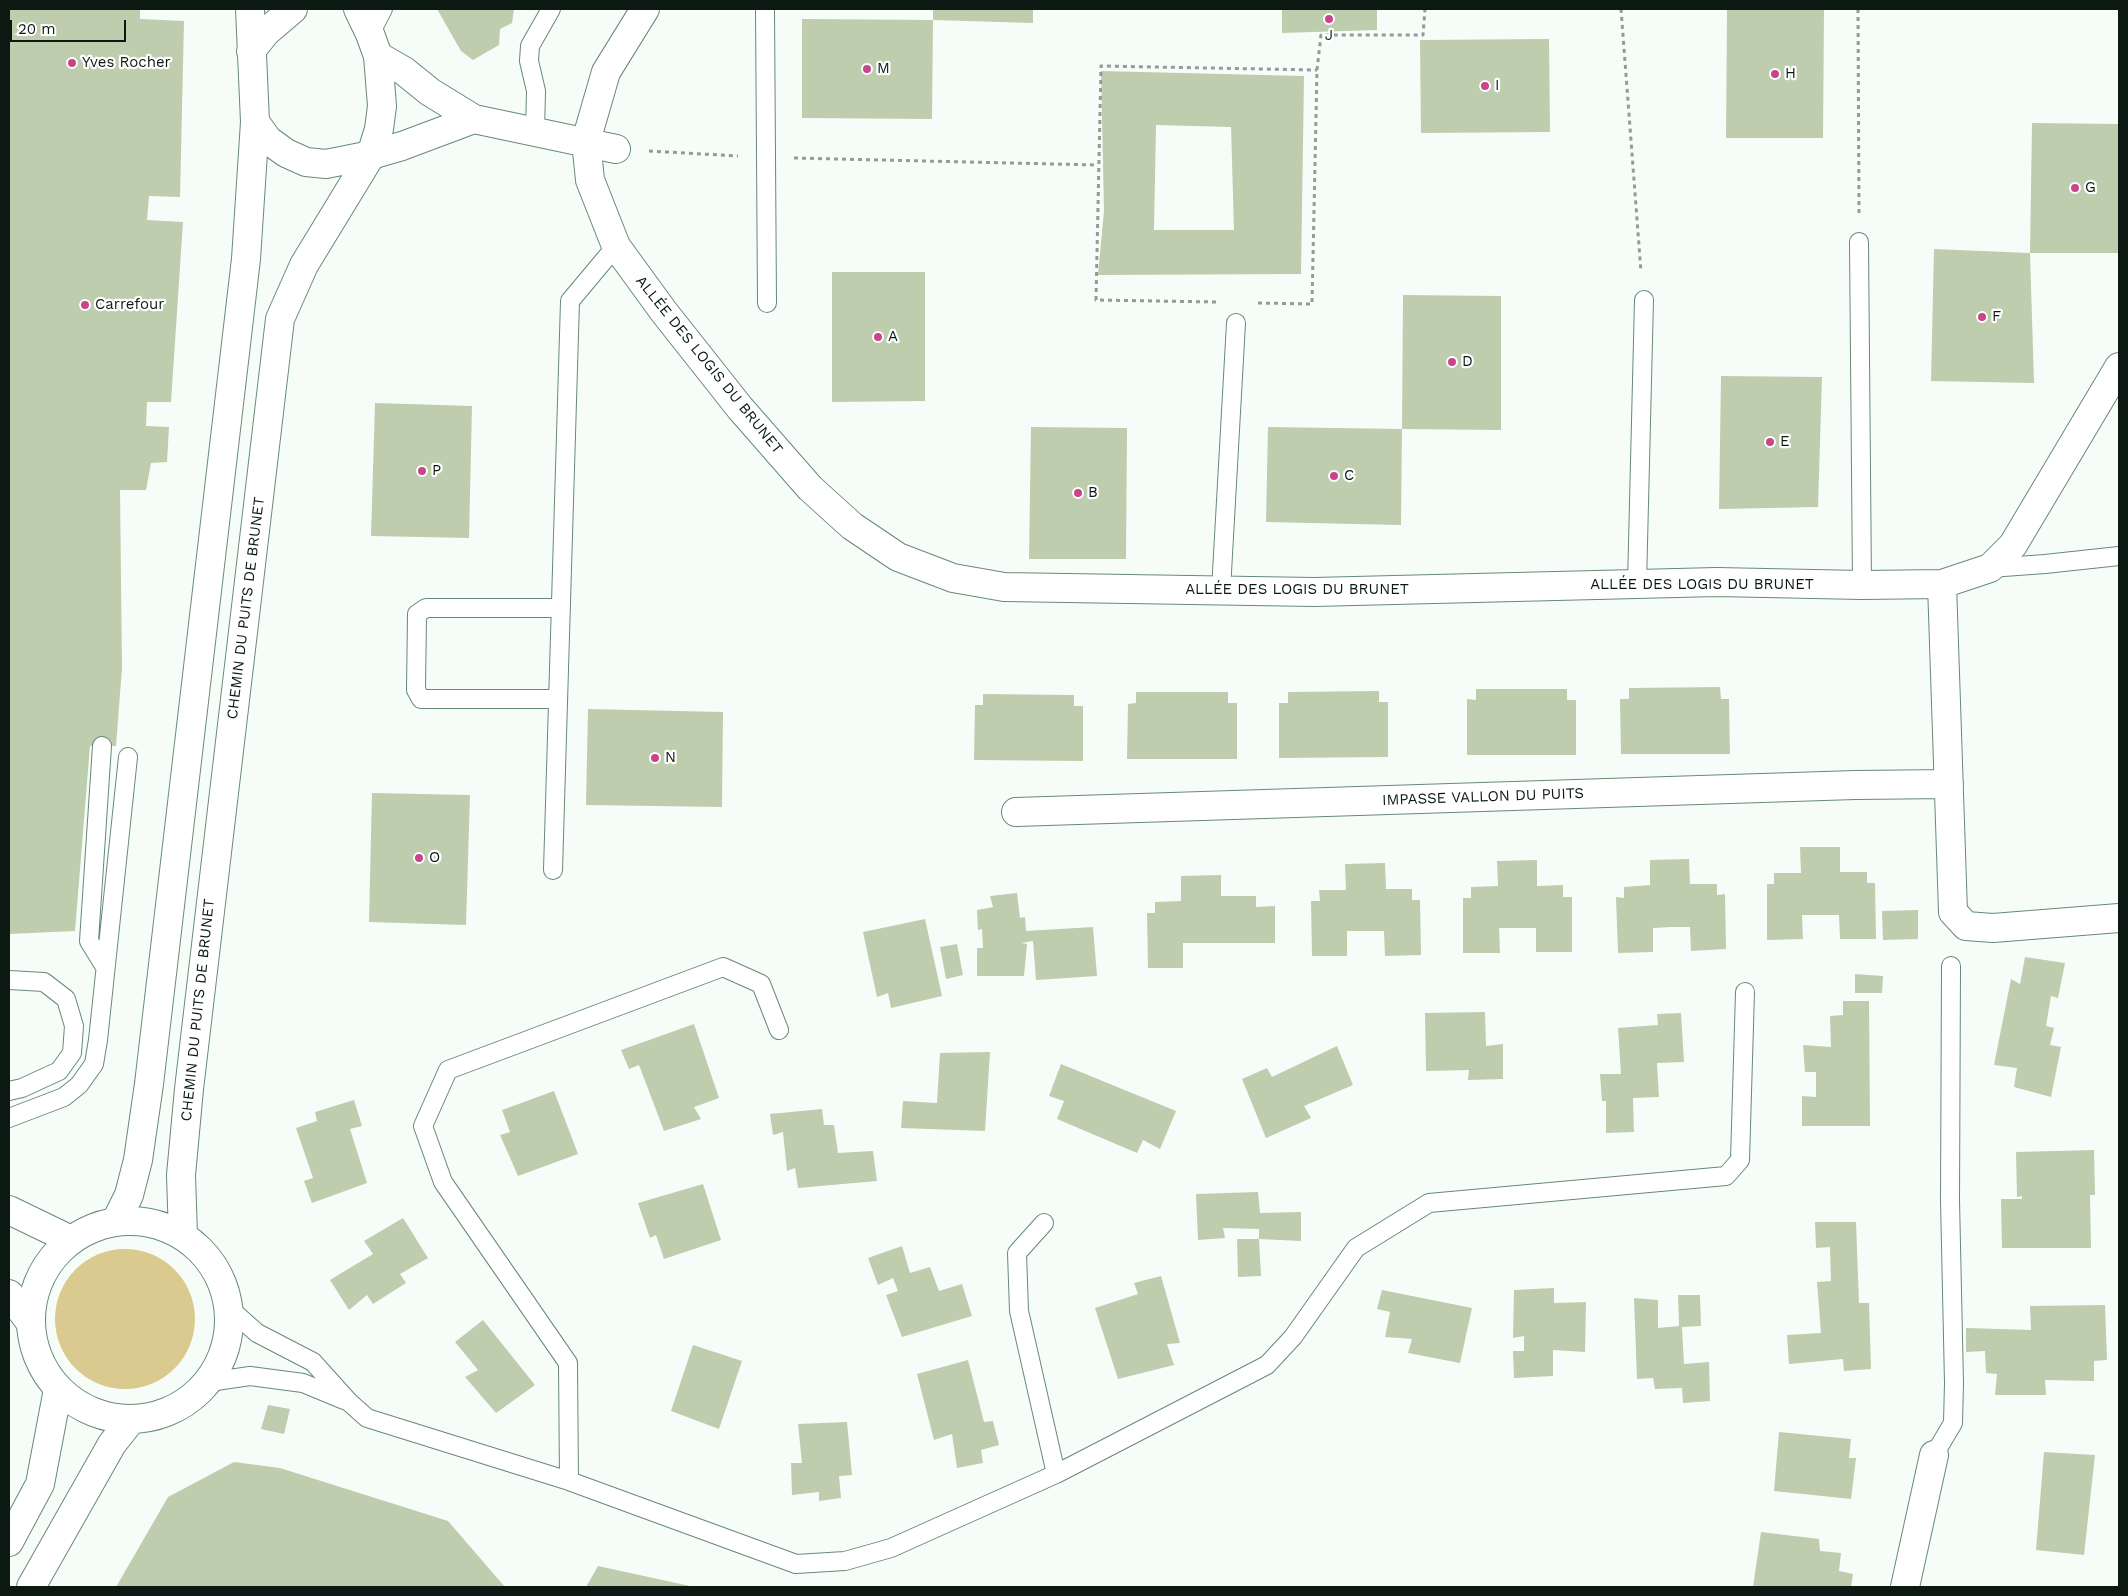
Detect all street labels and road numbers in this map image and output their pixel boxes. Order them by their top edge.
street label: ALLÉE DES LOGIS DU BRUNET [632,272,786,458]
street label: CHEMIN DU PUITS DE BRUNET [223,496,269,720]
street label: ALLÉE DES LOGIS DU BRUNET [1590,576,1814,594]
street label: ALLÉE DES LOGIS DU BRUNET [1185,581,1409,599]
street label: IMPASSE VALLON DU PUITS [1382,784,1584,810]
street label: CHEMIN DU PUITS DE BRUNET [177,898,219,1122]

